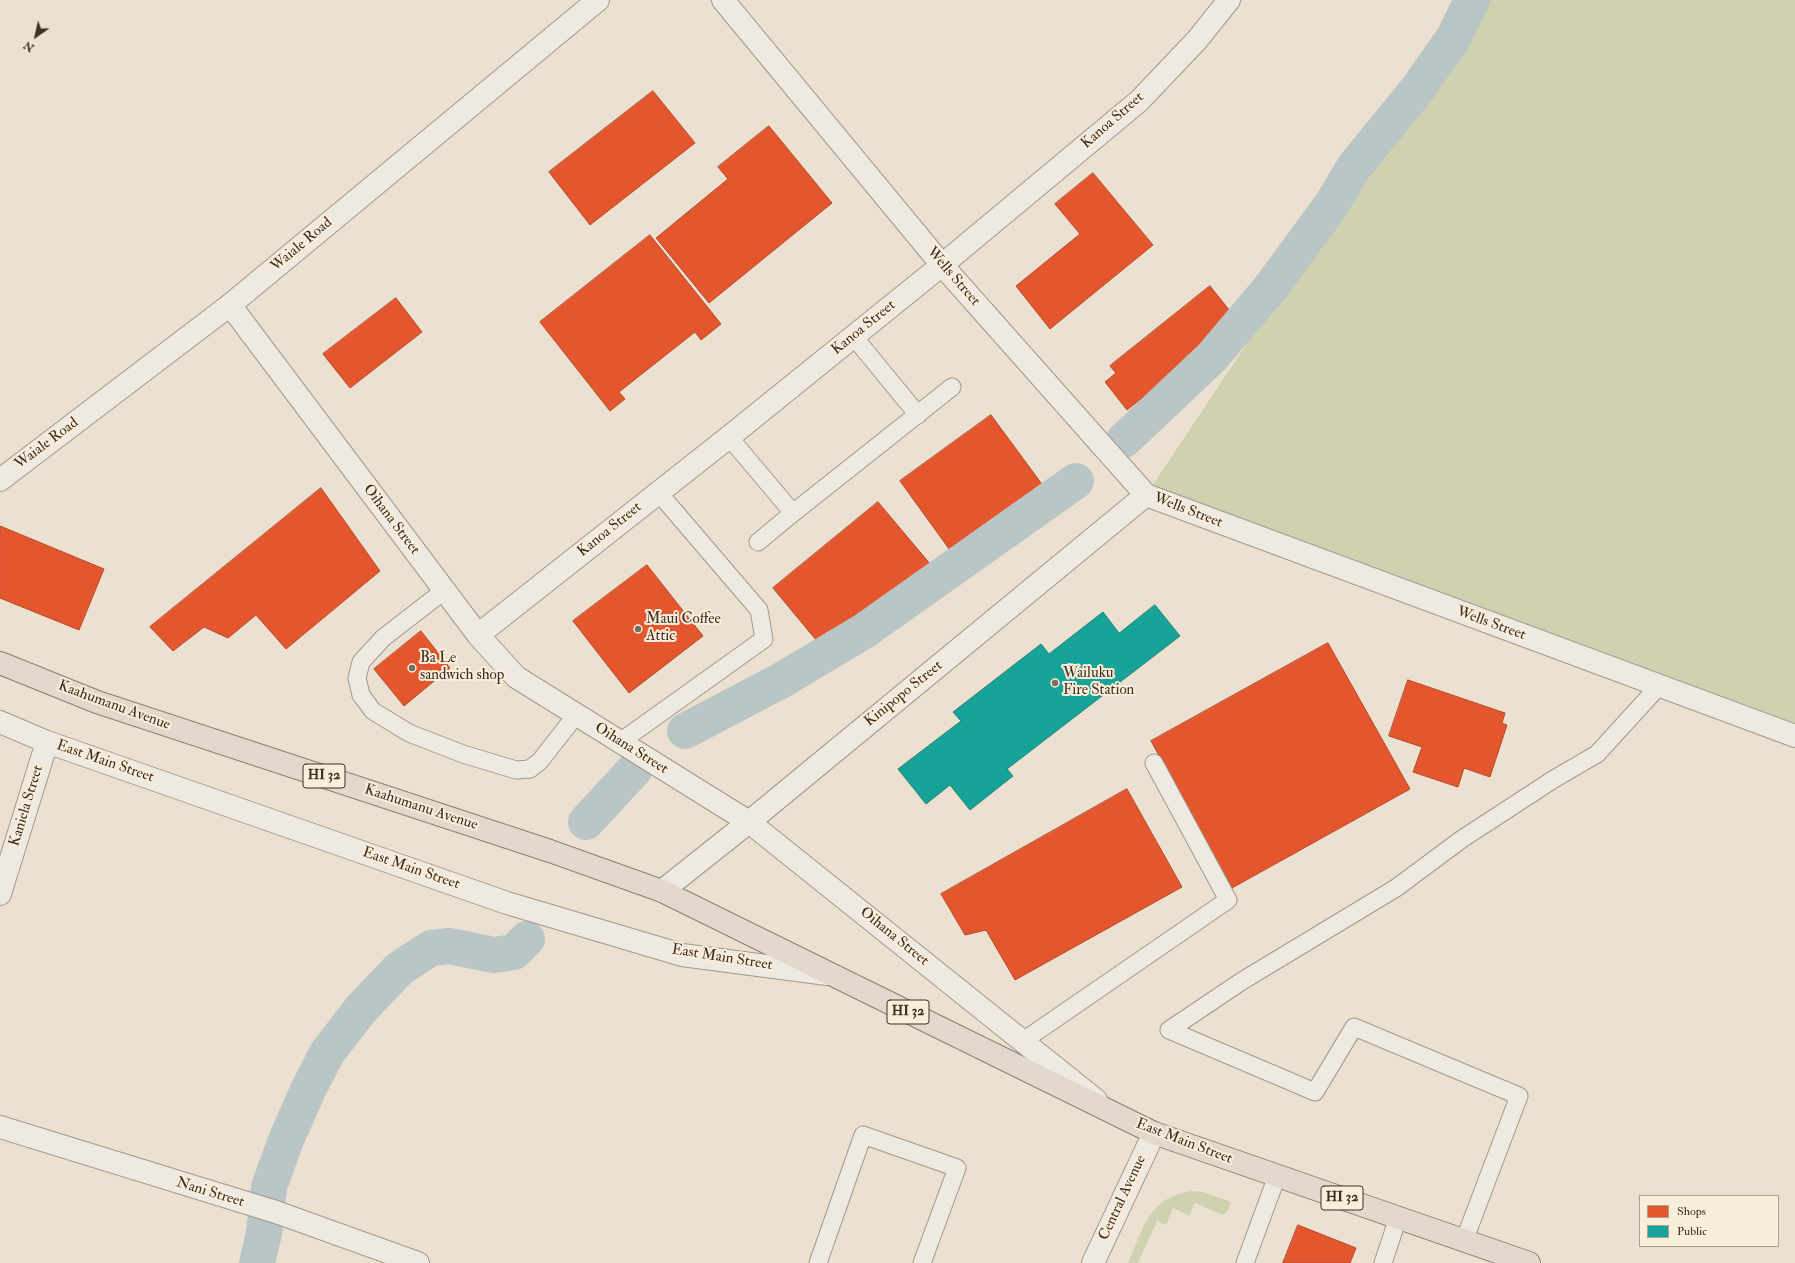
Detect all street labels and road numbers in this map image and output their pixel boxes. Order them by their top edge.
street label: Kanoa Street [1078,89,1148,153]
street label: Waiale Road [268,214,336,276]
street label: Wells Street [922,244,984,310]
street label: Kanoa Street [828,297,900,359]
street label: Waiale Road [12,414,82,474]
street label: Oihana Street [359,481,423,559]
street label: Wells Street [1151,490,1225,532]
street label: Kanoa Street [574,499,646,561]
street label: Wells Street [1454,603,1528,645]
street label: Kinipopo Street [861,657,947,731]
street label: Kaahumanu Avenue [55,677,173,735]
street label: Oihana Street [591,719,671,779]
street label: East Main Street [54,737,156,787]
street label: Kaniela Street [6,763,48,849]
road number: HI 32 [303,764,345,788]
street label: Kaahumanu Avenue [362,781,480,835]
street label: East Main Street [360,844,462,894]
street label: Oihana Street [856,904,932,970]
street label: East Main Street [670,941,774,975]
road number: HI 32 [887,1000,929,1024]
street label: East Main Street [1133,1115,1235,1169]
street label: Central Avenue [1095,1153,1151,1243]
street label: Nani Street [174,1174,246,1212]
road number: HI 32 [1321,1186,1363,1210]

